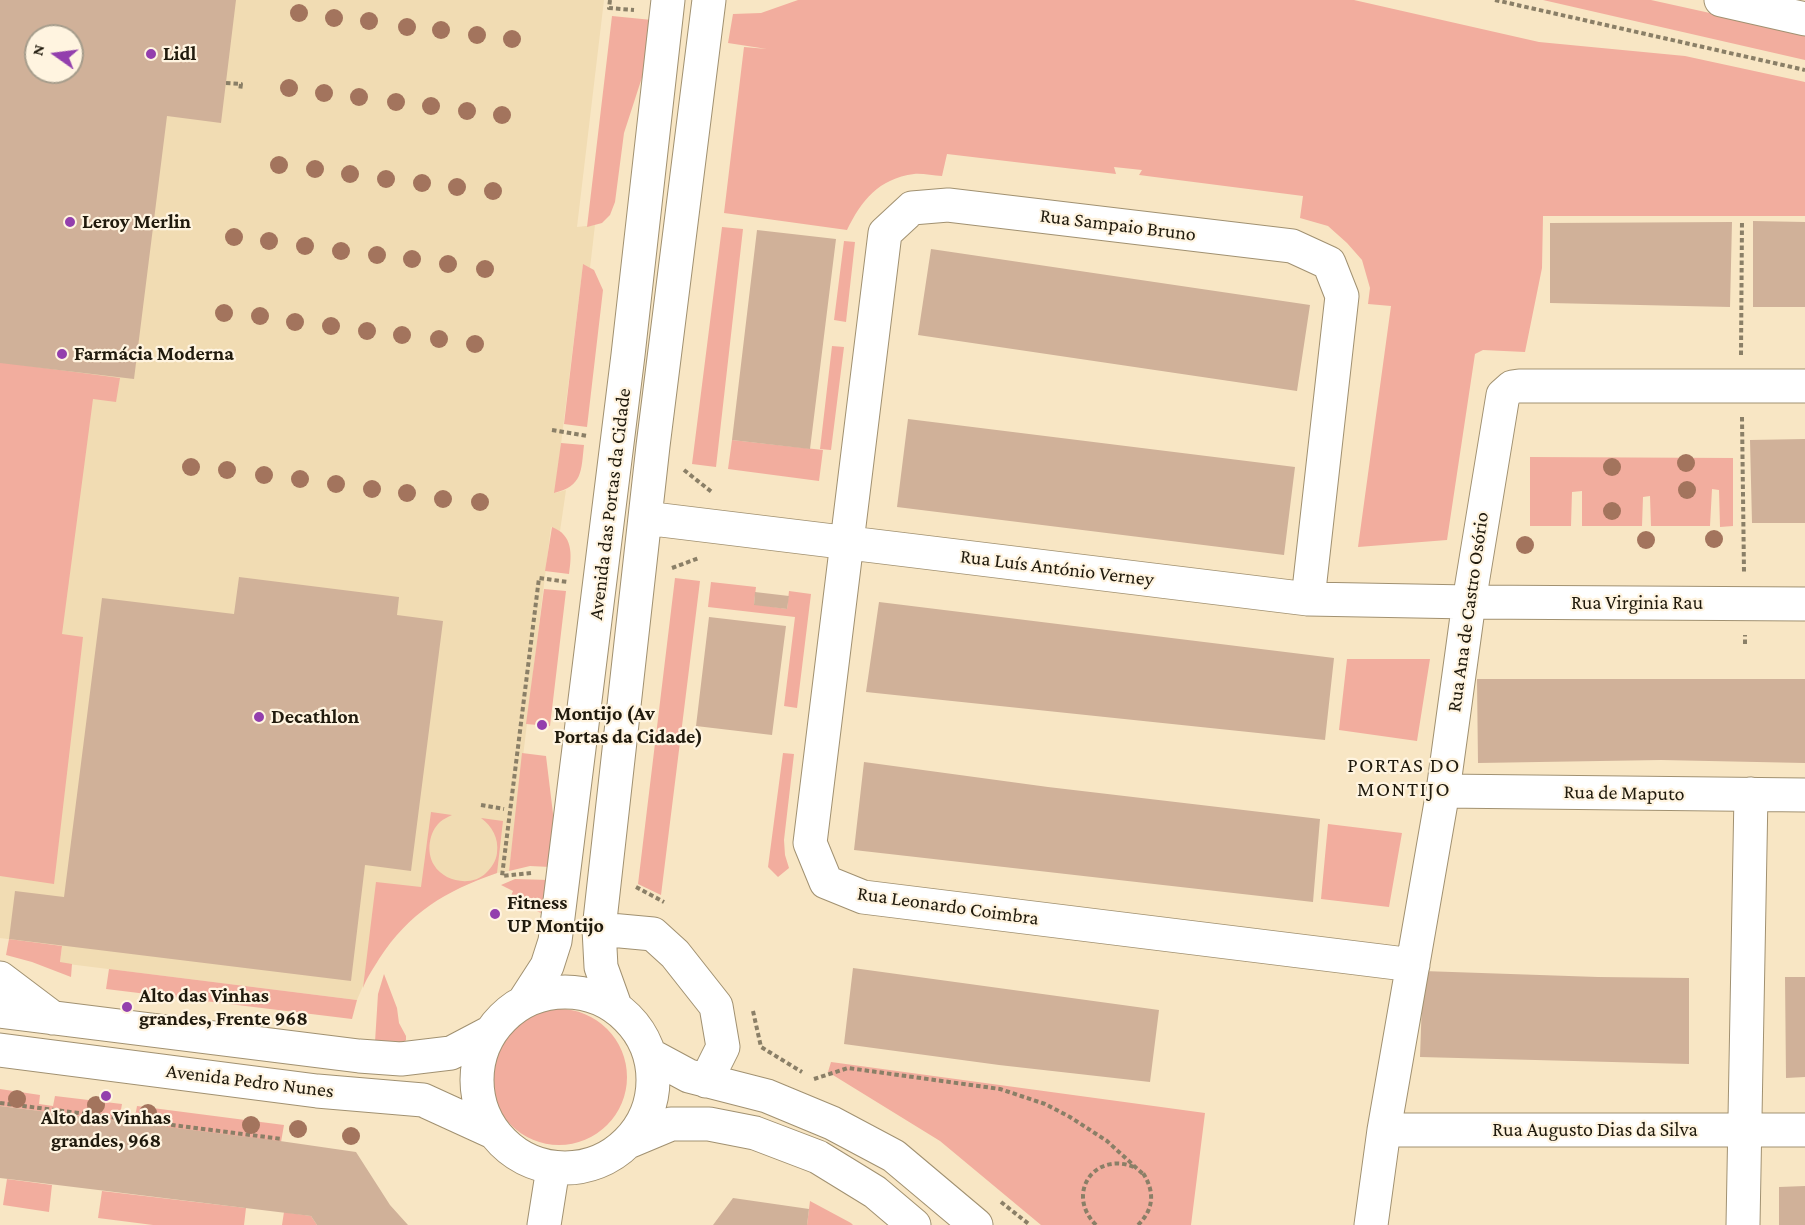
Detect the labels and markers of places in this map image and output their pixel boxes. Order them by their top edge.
place label: Lidl [163,42,196,66]
marker: Lidl [144,47,158,61]
place label: Leroy Merlin [82,210,191,234]
marker: Leroy Merlin [63,215,77,229]
place label: Farmácia Moderna [74,342,234,366]
marker: Farmácia Moderna [55,347,69,361]
place label: Montijo (Av Portas da Cidade) [554,702,703,749]
place label: Decathlon [271,705,359,729]
marker: Decathlon [252,710,266,724]
marker: Montijo (Av Portas da Cidade) [535,718,549,732]
place label: Fitness UP Montijo [507,891,604,938]
marker: Fitness UP Montijo [488,907,502,921]
place label: Alto das Vinhas grandes, Frente 968 [139,984,308,1031]
marker: Alto das Vinhas grandes, Frente 968 [120,1000,134,1014]
marker: Alto das Vinhas grandes, 968 [99,1089,113,1103]
place label: Alto das Vinhas grandes, 968 [41,1106,171,1153]

